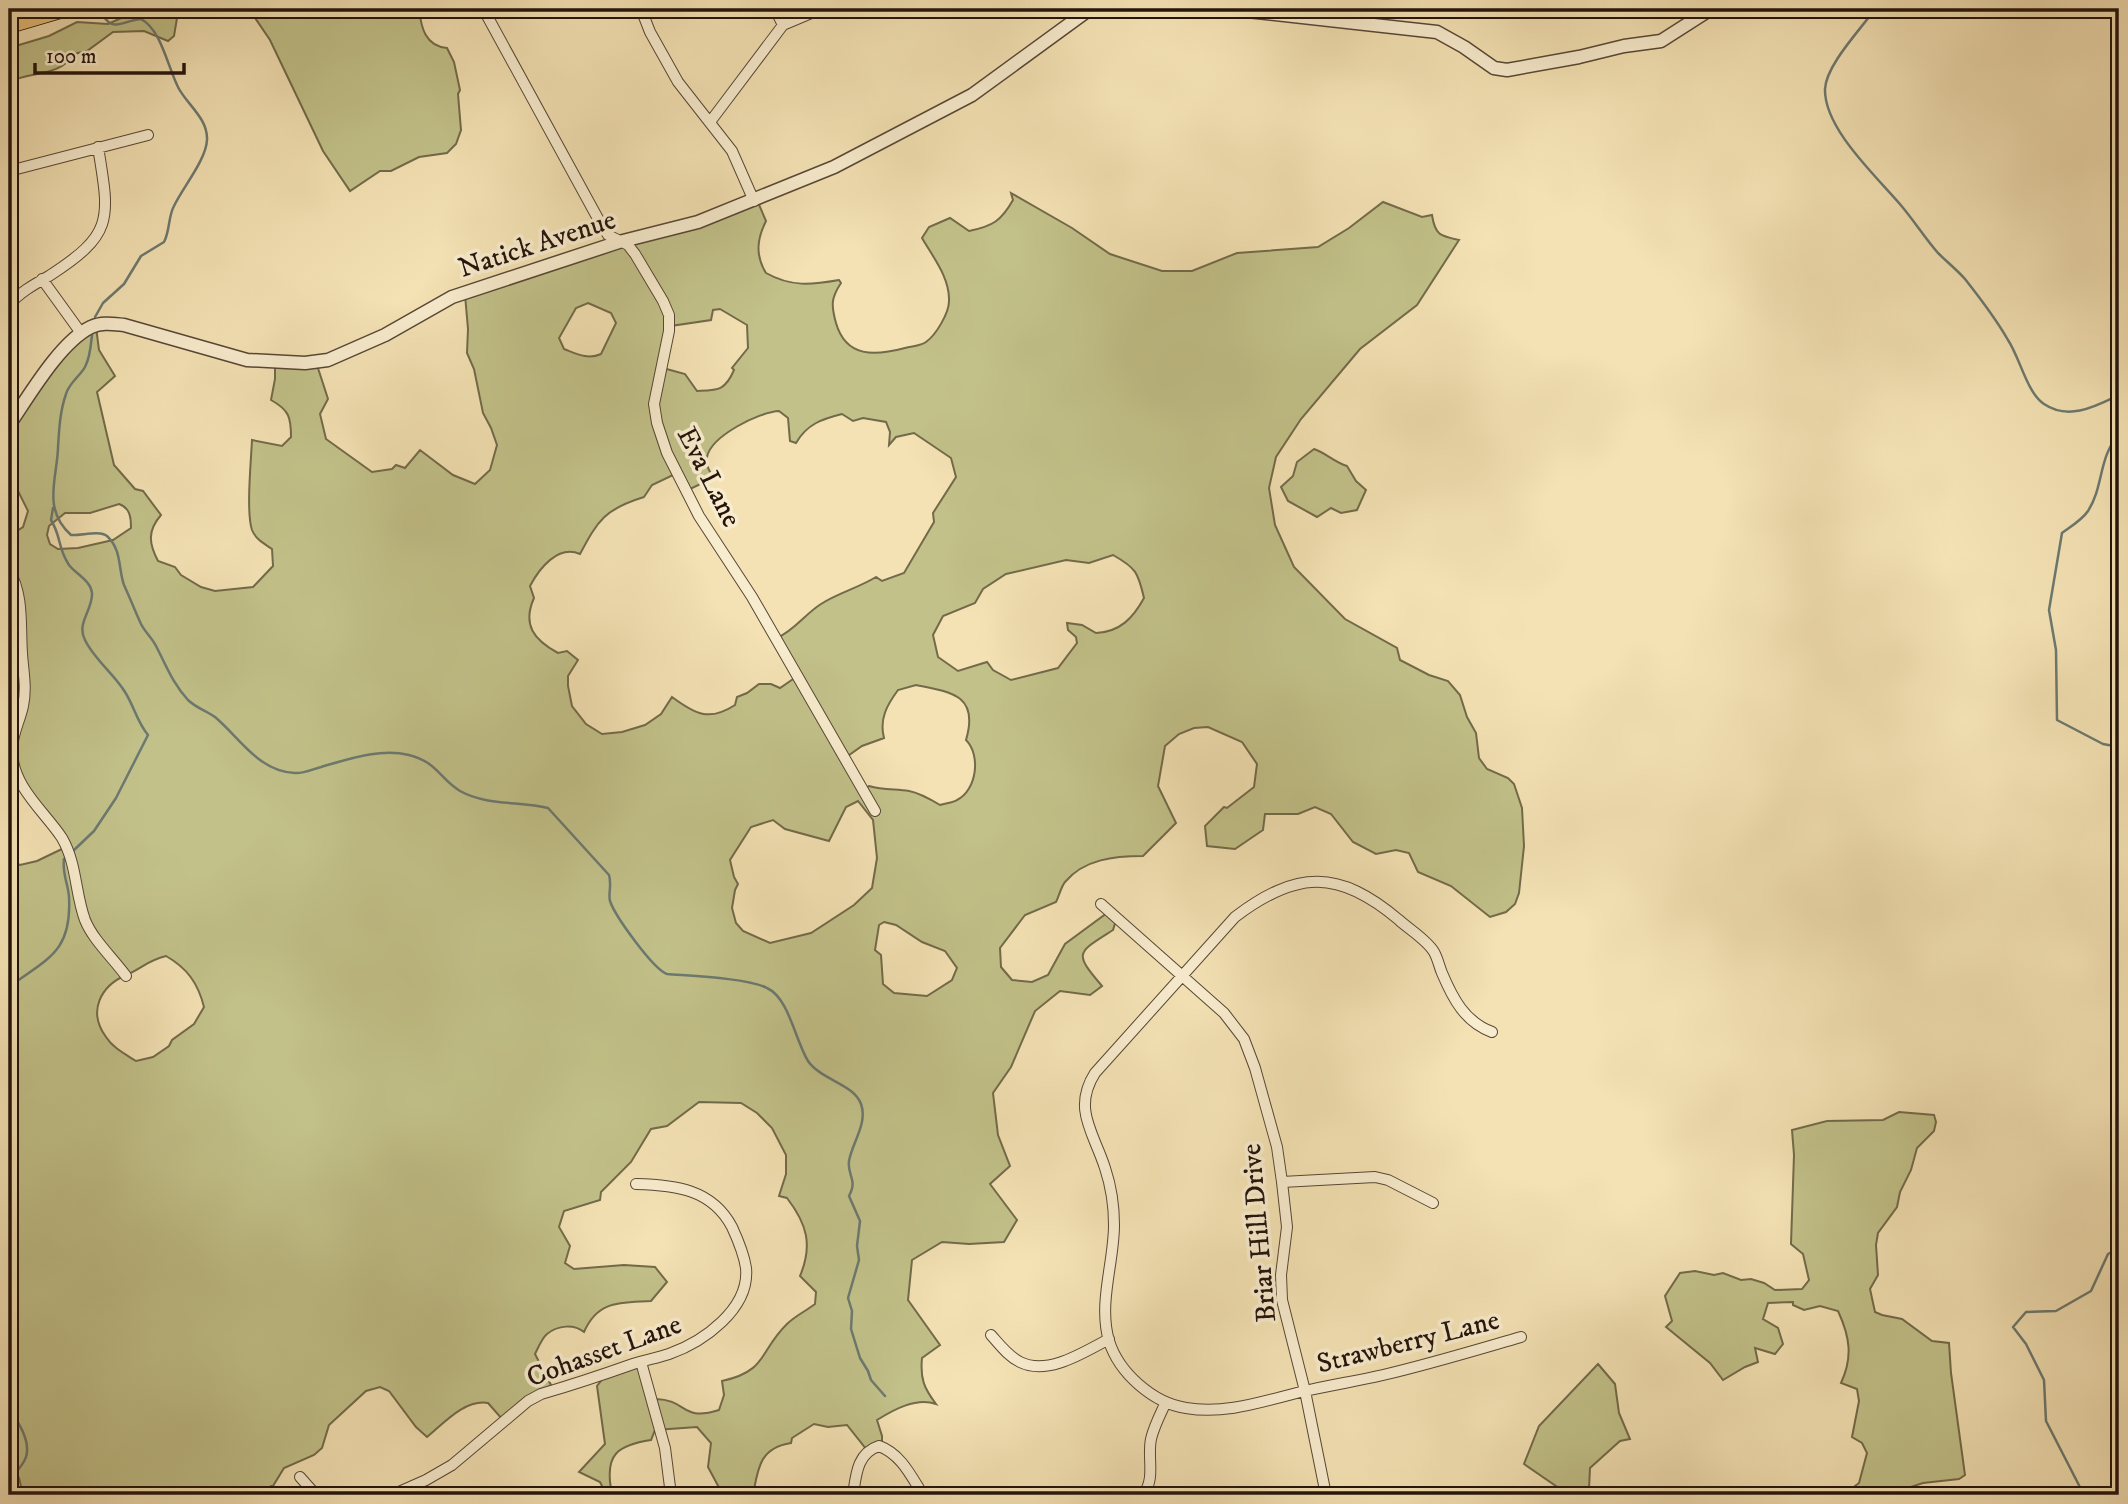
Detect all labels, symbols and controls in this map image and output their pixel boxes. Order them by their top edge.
scale bar [35,32,184,76]
text: 100 m [46,44,97,70]
street label: Natick Avenue [454,202,620,286]
street label: Eva Lane [669,421,749,533]
street label: Briar Hill Drive [1234,1142,1284,1324]
street label: Strawberry Lane [1313,1302,1503,1382]
street label: Cohasset Lane [522,1307,686,1395]

